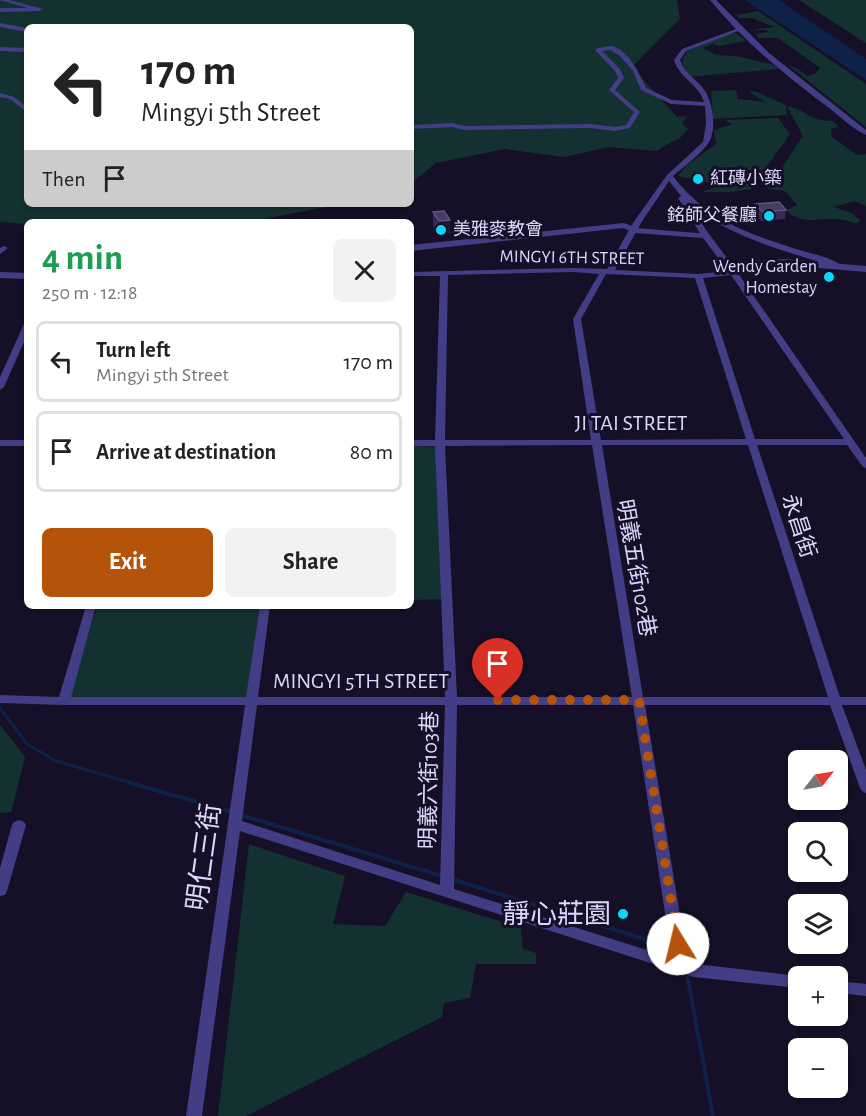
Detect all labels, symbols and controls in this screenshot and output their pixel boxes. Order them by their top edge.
icon: left [42,48,120,126]
text: 170 m [141,50,236,92]
text: Mingyi 5th Street [141,99,320,126]
icon: arrive [98,162,131,195]
text: Then [42,168,86,190]
place label: 紅磚小築 [710,168,782,188]
marker: 紅磚小築 [691,172,705,186]
place label: 銘師父餐廳 [667,205,757,225]
marker: 銘師父餐廳 [762,209,776,223]
place label: 美雅麥教會 [453,219,543,239]
marker: 美雅麥教會 [434,223,448,237]
button: close [333,239,396,302]
text: 4 min [42,240,123,276]
street label: MINGYI 6TH STREET [499,248,645,268]
place label: Wendy Garden Homestay [713,258,817,297]
marker: Wendy Garden Homestay [822,270,836,284]
text: 250 m · 12:18 [42,283,137,303]
text: Turn left [96,339,170,361]
icon: left [45,345,78,378]
text: 170 m [343,351,393,373]
text: Mingyi 5th Street [96,365,229,385]
street label: JI TAI STREET [574,412,688,434]
icon: arrive [45,435,78,468]
text: Arrive at destination [96,441,276,463]
text: 80 m [350,441,393,463]
street label: 永昌街 [778,491,821,561]
street label: 明義五街102巷 [613,497,660,638]
button: Exit [42,528,213,597]
button: Share [225,528,396,597]
pin [472,638,523,700]
icon: arrive [481,647,514,680]
street label: MINGYI 5TH STREET [273,670,449,692]
street label: 明義六街103巷 [416,711,441,849]
north arrow [788,750,848,810]
map controls [788,750,848,1098]
street label: 明仁三街 [182,802,225,912]
button: search [788,822,848,882]
button: layers [788,894,848,954]
place label: 靜心莊園 [503,900,611,928]
marker: 靜心莊園 [616,907,630,921]
position arrow [646,912,710,976]
button: + [788,966,848,1026]
button: − [788,1038,848,1098]

